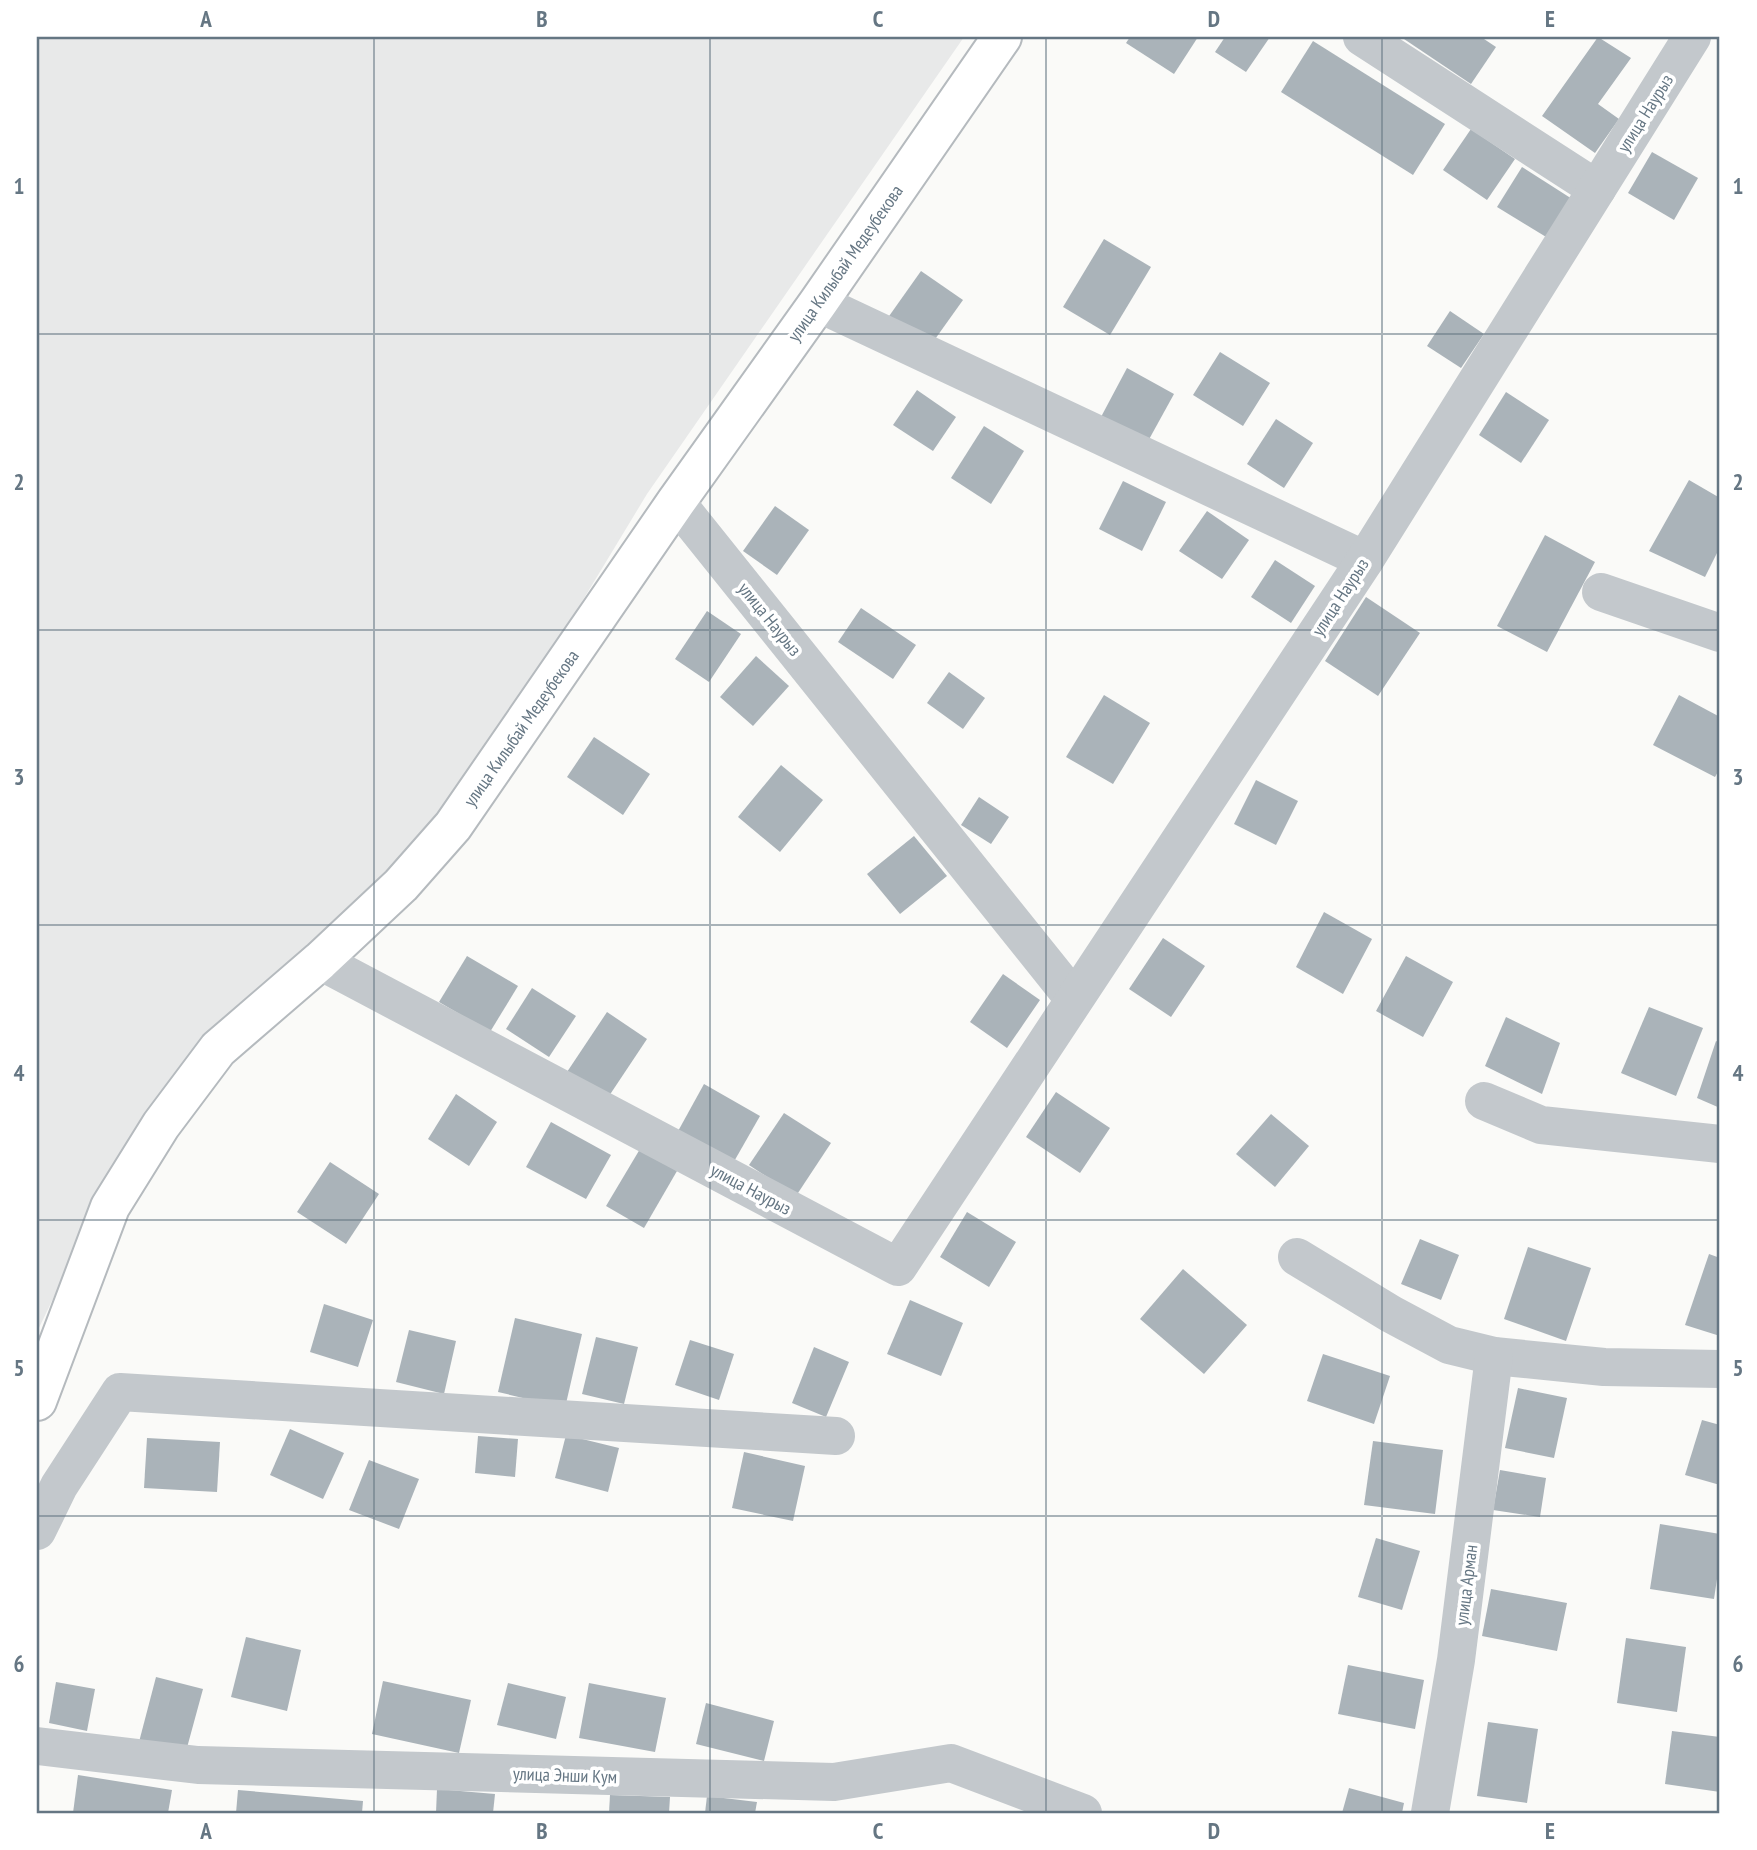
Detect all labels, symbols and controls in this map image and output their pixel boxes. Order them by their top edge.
text: A [199,4,212,33]
text: B [536,4,548,33]
text: C [873,4,884,33]
text: D [1208,4,1220,33]
text: E [1545,4,1555,33]
street label: улица Наурыз [1612,70,1678,156]
text: 1 [14,171,25,200]
text: 1 [1733,171,1744,200]
street label: улица Килыбай Медеубекова [782,180,908,346]
text: 2 [14,467,25,496]
text: 2 [1733,467,1744,496]
street label: улица Наурыз [1306,554,1374,640]
street label: улица Наурыз [733,577,807,661]
street label: улица Килыбай Медеубекова [458,645,584,811]
text: 3 [14,762,25,791]
text: 3 [1733,762,1744,791]
text: 4 [14,1058,25,1087]
text: 4 [1733,1058,1744,1087]
street label: улица Наурыз [707,1158,795,1220]
text: 5 [14,1353,25,1382]
text: 5 [1733,1353,1744,1382]
street label: улица Арман [1450,1543,1482,1627]
text: 6 [14,1649,25,1678]
text: 6 [1733,1649,1744,1678]
street label: улица Энши Кум [512,1762,618,1788]
text: A [199,1816,212,1845]
text: B [536,1816,548,1845]
text: C [873,1816,884,1845]
text: D [1208,1816,1220,1845]
text: E [1545,1816,1555,1845]

